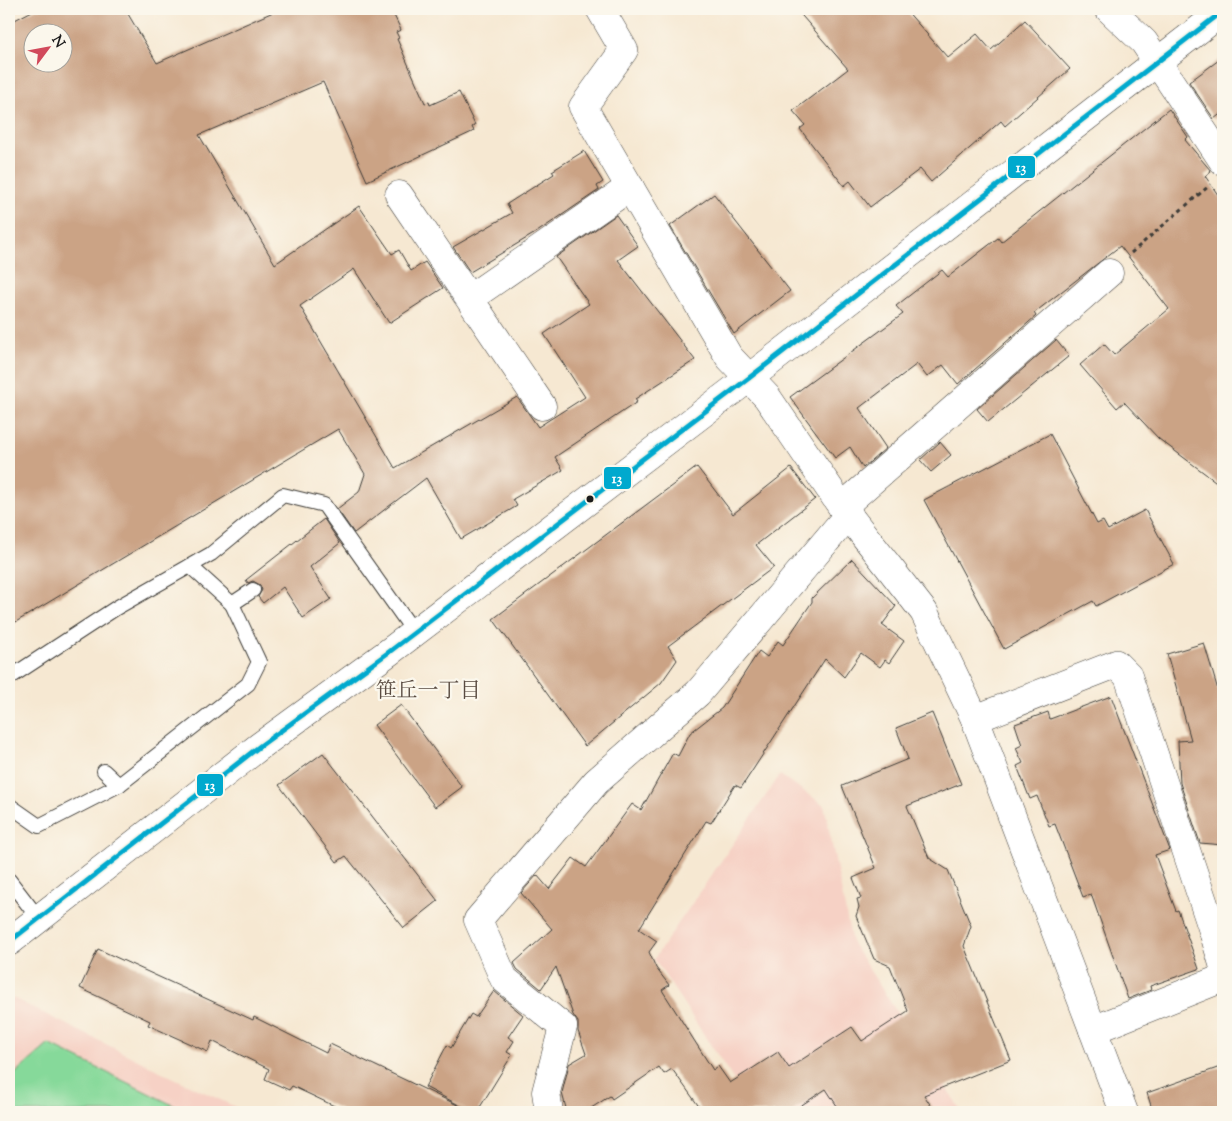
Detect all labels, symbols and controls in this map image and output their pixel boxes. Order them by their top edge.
north arrow [22,22,72,72]
text: N [46,32,69,52]
line badge: 13 [1007,155,1036,179]
text: 13 [1016,159,1027,179]
line badge: 13 [603,466,632,490]
text: 13 [612,470,623,490]
unlabelled marker [585,494,595,504]
district label: 笹丘一丁目 [376,677,481,707]
line badge: 13 [196,773,224,797]
text: 13 [205,777,216,797]

